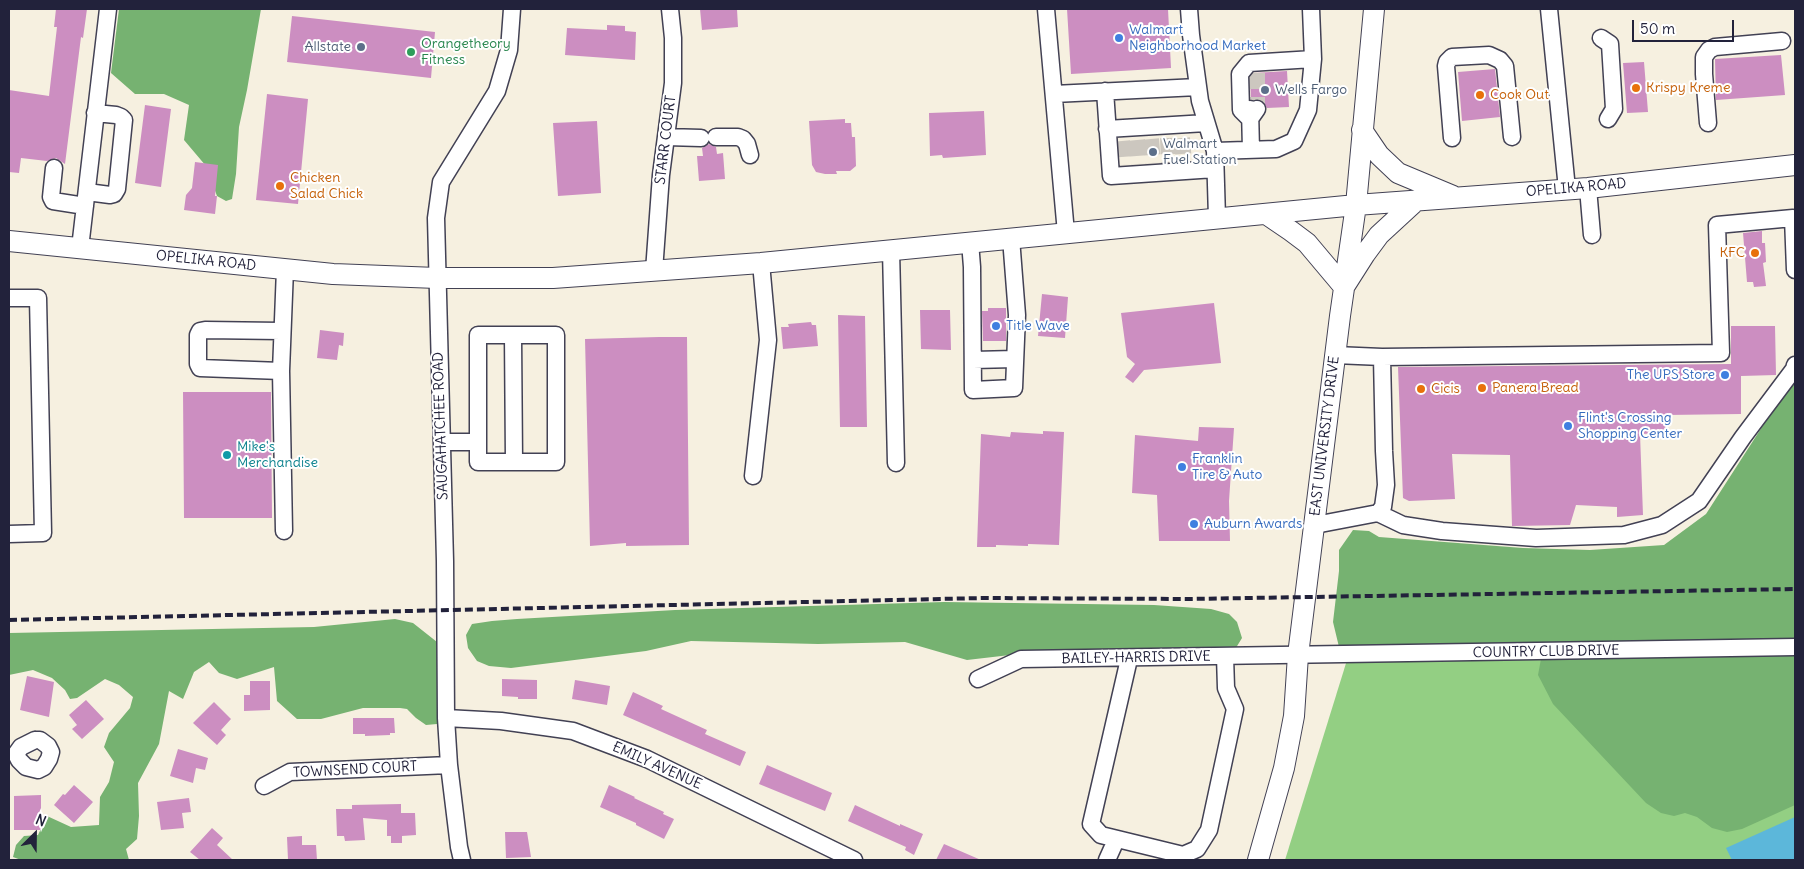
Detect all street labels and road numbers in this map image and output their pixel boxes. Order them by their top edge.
street label: STARR COURT [652,94,680,186]
street label: OPELIKA ROAD [1525,175,1627,201]
street label: OPELIKA ROAD [155,247,257,275]
street label: SAUGAHATCHEE ROAD [430,352,452,500]
street label: EAST UNIVERSITY DRIVE [1307,355,1343,517]
street label: COUNTRY CLUB DRIVE [1473,642,1619,662]
street label: BAILEY-HARRIS DRIVE [1061,648,1211,668]
street label: EMILY AVENUE [610,739,704,793]
street label: TOWNSEND COURT [292,758,418,782]

